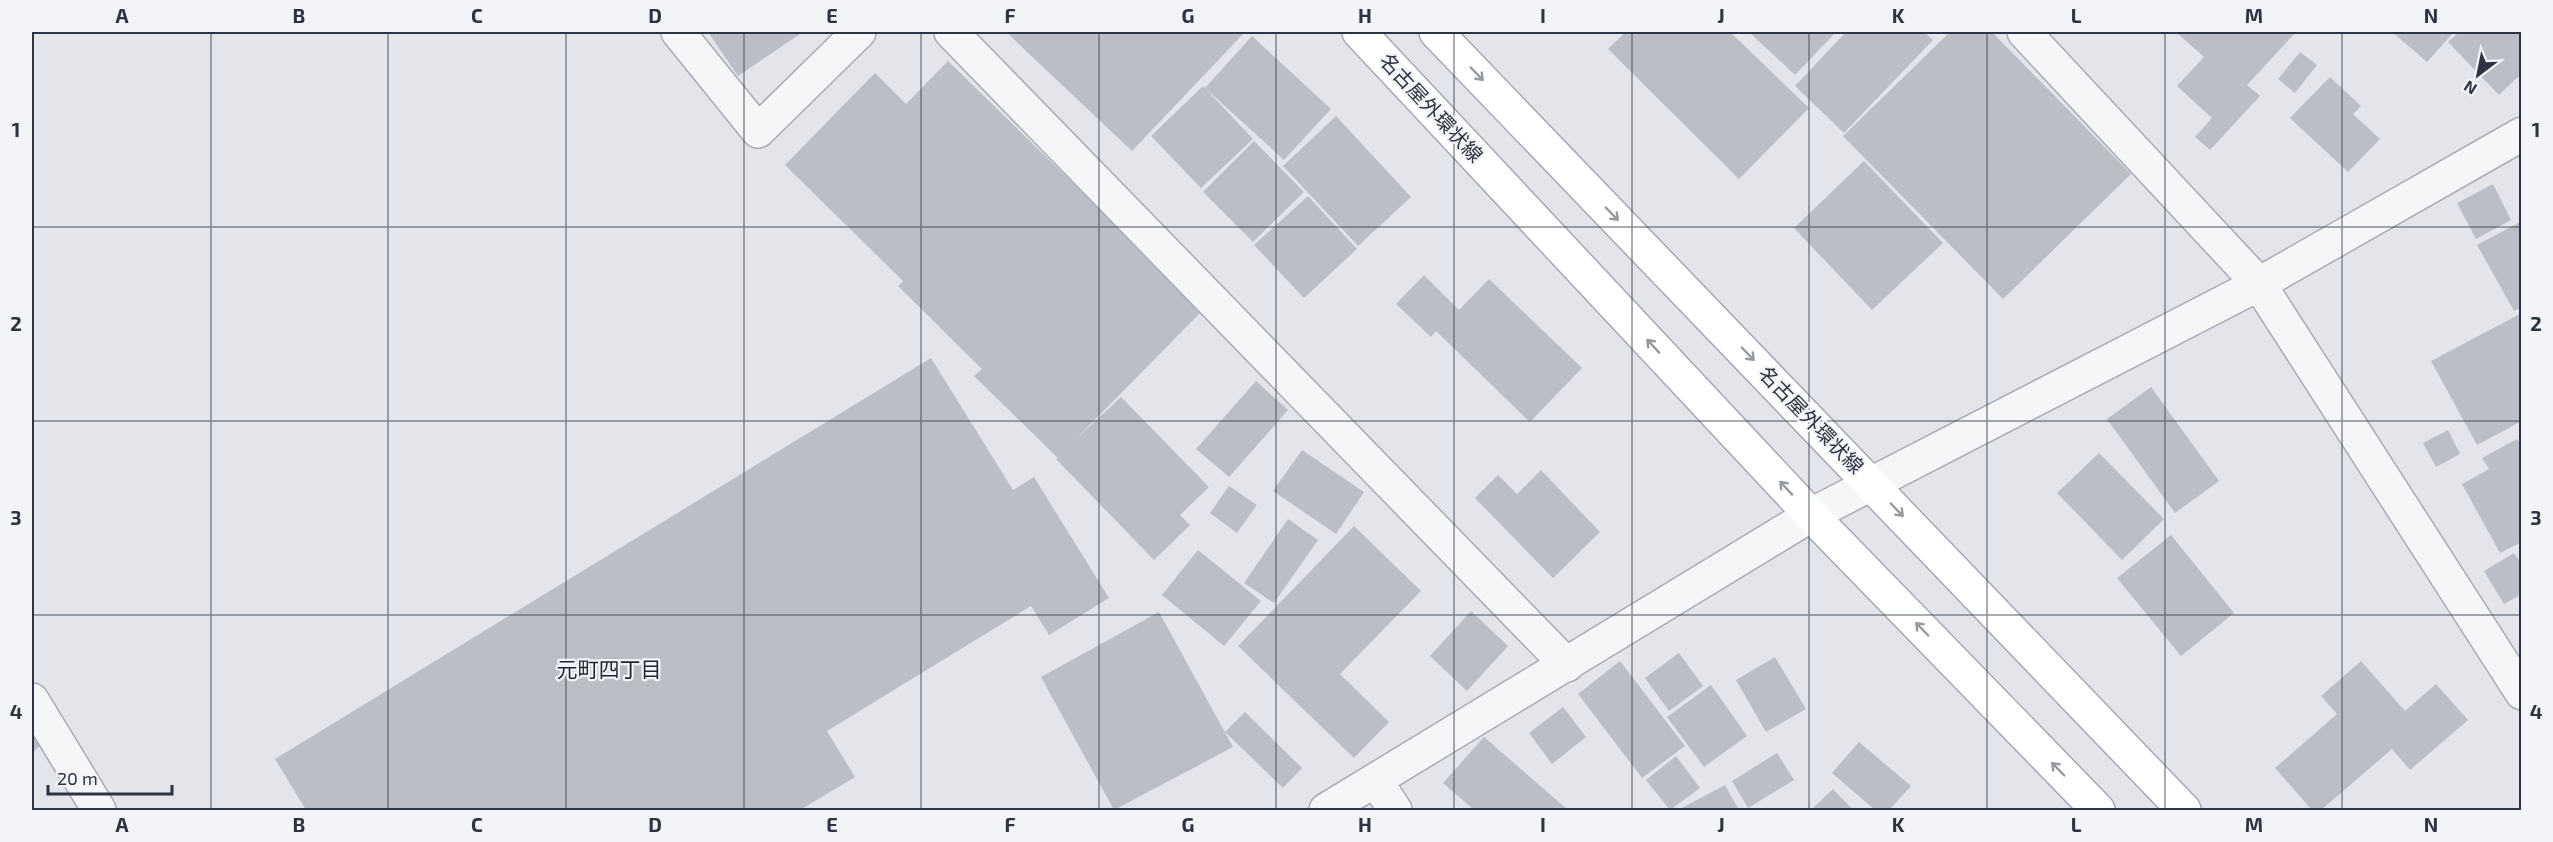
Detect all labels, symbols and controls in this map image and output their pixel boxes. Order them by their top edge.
text: A [115,3,129,27]
text: B [293,3,305,27]
text: C [471,3,483,27]
text: D [648,3,662,27]
text: E [826,3,838,27]
text: F [1004,3,1016,27]
text: G [1182,3,1194,27]
text: H [1358,3,1372,27]
text: I [1540,3,1546,27]
text: J [1717,3,1725,27]
text: K [1892,3,1905,27]
text: L [2071,3,2082,27]
text: M [2245,3,2263,27]
text: N [2424,3,2438,27]
north arrow [2448,45,2508,105]
street label: 名古屋外環状線 [1375,48,1488,167]
one-way arrow [1470,66,1484,81]
text: N [2460,77,2480,99]
text: 1 [12,117,20,141]
text: 1 [2532,117,2540,141]
one-way arrow [1605,206,1619,221]
text: 2 [10,311,22,335]
text: 2 [2530,311,2542,335]
one-way arrow [1646,338,1660,353]
one-way arrow [1740,347,1755,362]
street label: 名古屋外環状線 [1754,361,1869,478]
one-way arrow [1779,481,1794,496]
one-way arrow [1890,503,1905,518]
text: 3 [10,505,22,529]
text: 3 [2530,505,2542,529]
one-way arrow [1914,621,1929,636]
district label: 元町四丁目 [557,656,662,681]
text: 4 [10,699,23,723]
text: 4 [2530,699,2543,723]
scale bar [48,758,172,796]
one-way arrow [2050,761,2065,776]
text: 20 m [57,767,98,789]
text: A [115,812,129,836]
text: B [293,812,305,836]
text: C [471,812,483,836]
text: D [648,812,662,836]
text: E [826,812,838,836]
text: F [1004,812,1016,836]
text: G [1182,812,1194,836]
text: H [1358,812,1372,836]
text: I [1540,812,1546,836]
text: J [1717,812,1725,836]
text: K [1892,812,1905,836]
text: L [2071,812,2082,836]
text: M [2245,812,2263,836]
text: N [2424,812,2438,836]

